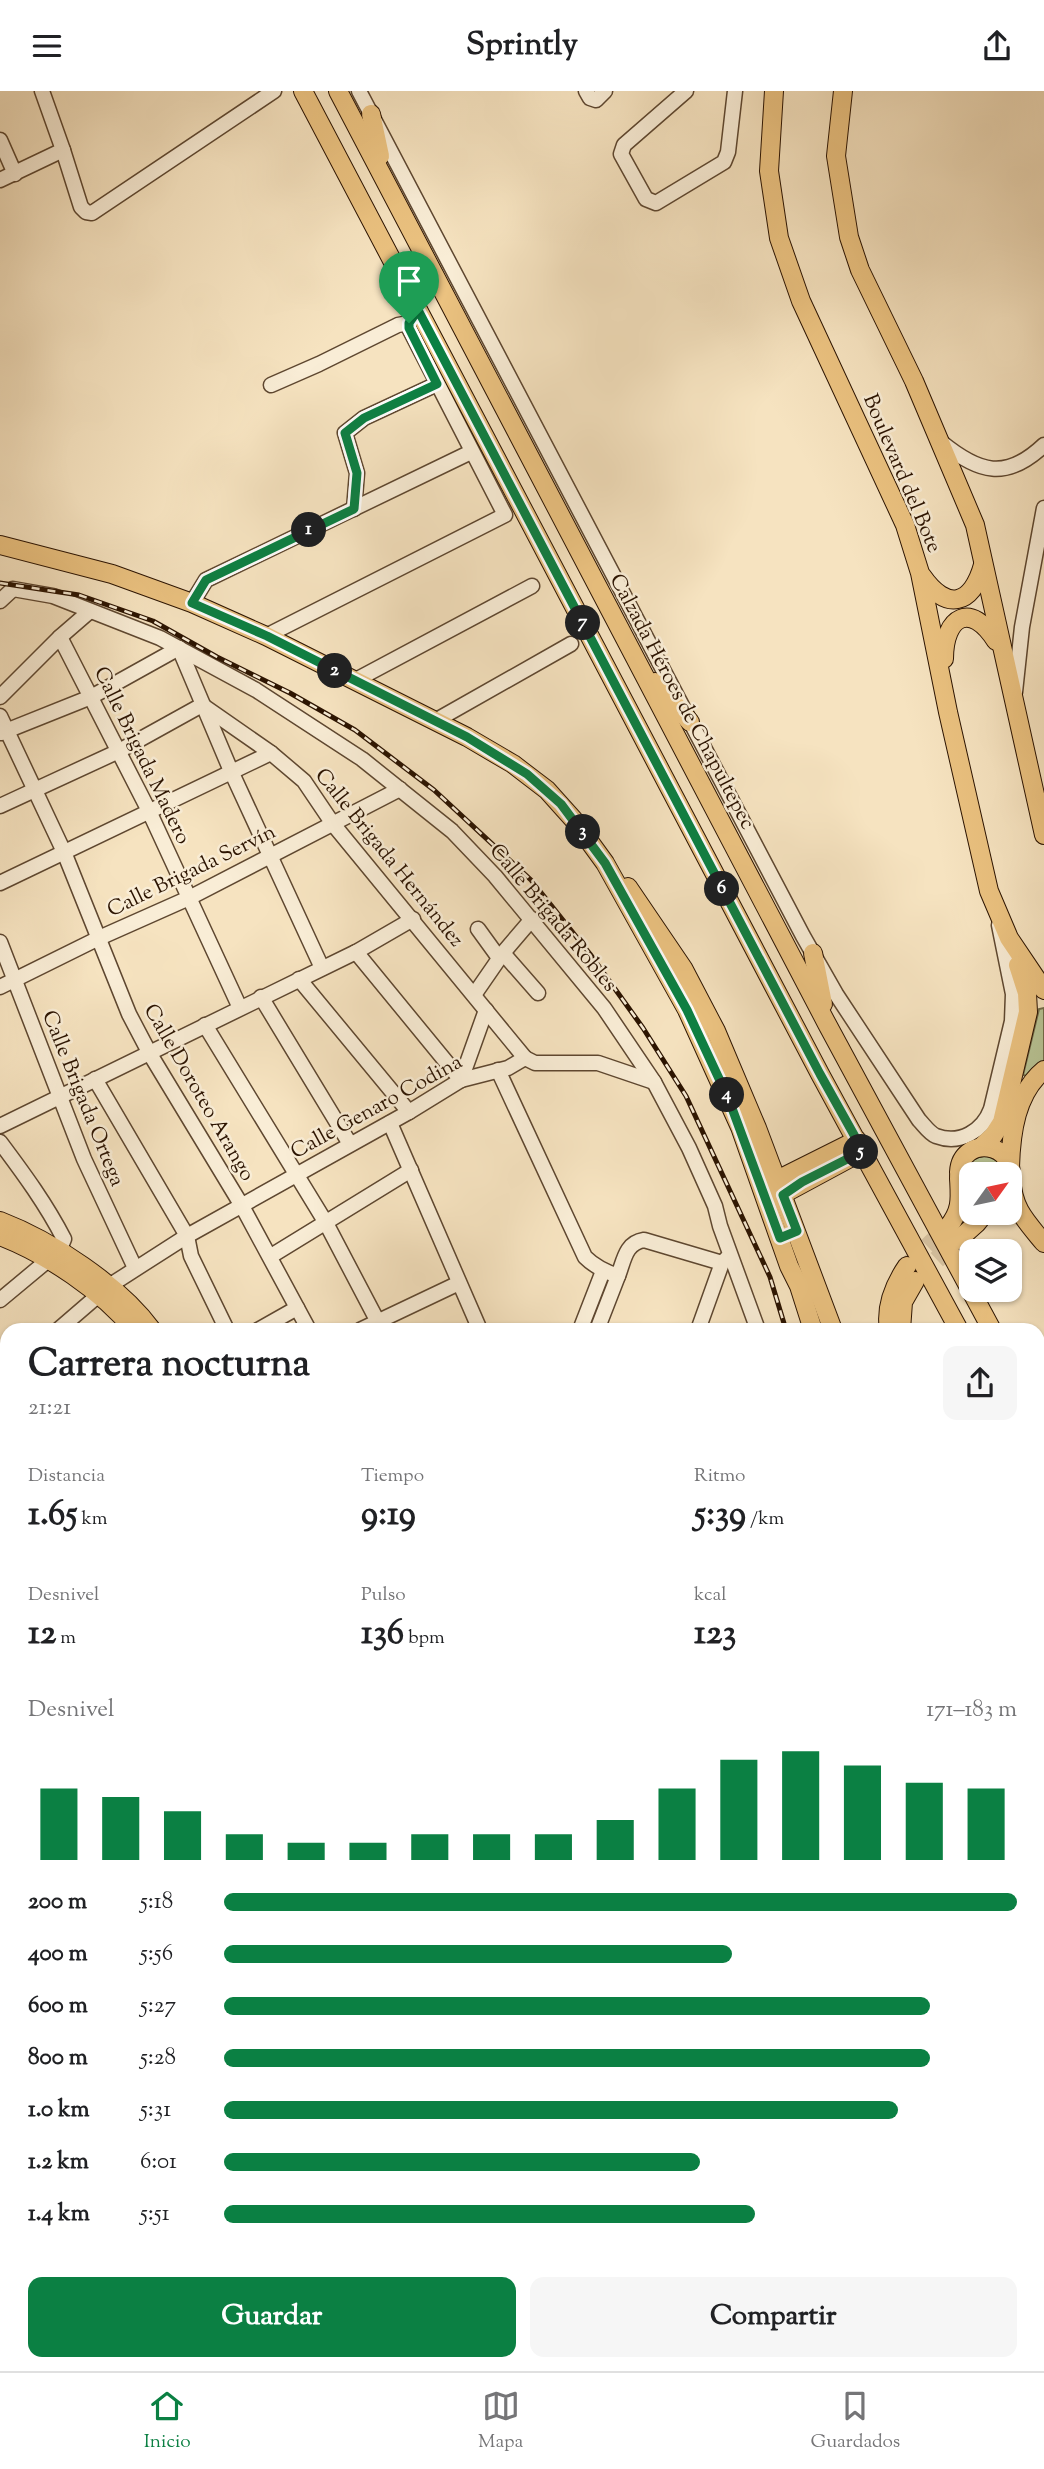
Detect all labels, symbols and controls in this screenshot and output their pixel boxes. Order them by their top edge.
text: Sprintly [466,23,578,69]
icon: menu [28,27,66,65]
icon: share [978,27,1016,65]
pin [379,251,439,323]
icon: arrive [390,262,428,300]
street label: Boulevard del Bote [854,390,948,558]
pin: 1 [292,513,326,548]
text: 1 [305,516,312,543]
street label: Calzada Héroes de Chapultepec [601,569,762,835]
pin: 7 [566,605,600,641]
text: 7 [578,609,587,636]
pin: 2 [318,653,352,689]
text: 2 [330,657,339,684]
street label: Calle Brigada Madero [85,662,197,850]
street label: Calle Brigada Hernández [307,762,470,954]
pin: 3 [566,815,600,849]
street label: Calle Brigada Servín [103,818,281,926]
text: 3 [579,818,586,845]
street label: Calle Brigada Robles [481,838,624,999]
pin: 6 [704,871,740,907]
text: 6 [717,875,726,902]
street label: Calle Doroteo Arango [135,999,261,1187]
street label: Calle Brigada Ortega [33,1006,131,1192]
street label: Calle Genaro Codina [286,1048,469,1168]
pin: 4 [710,1077,744,1112]
text: 4 [722,1081,731,1108]
pin: 5 [844,1135,878,1169]
text: 5 [857,1138,864,1165]
north arrow [959,1162,1022,1225]
map controls [959,1162,1022,1302]
button: layers [959,1239,1022,1302]
text: Carrera nocturna [28,1339,310,1393]
button: share [943,1346,1017,1420]
text: 21:21 [28,1392,71,1425]
text: Distancia [28,1463,105,1490]
text: Tiempo [361,1463,424,1490]
text: Ritmo [694,1463,745,1490]
text: 1.65 [28,1490,77,1541]
text: 9:19 [361,1490,416,1541]
text: 5:39 [694,1490,746,1541]
text: km [77,1506,108,1533]
text: /km [746,1506,784,1533]
text: Desnivel [28,1582,99,1609]
text: Pulso [361,1582,406,1609]
text: kcal [694,1582,727,1609]
text: 12 [28,1609,56,1660]
text: 136 [361,1609,404,1660]
text: 123 [694,1609,736,1660]
text: m [56,1625,76,1652]
text: bpm [404,1625,445,1652]
text: Desnivel [28,1694,114,1727]
text: 171–183 m [926,1694,1017,1727]
text: 200 m [28,1886,87,1919]
text: 5:18 [140,1886,173,1919]
text: 400 m [28,1938,88,1971]
text: 5:56 [140,1938,173,1971]
text: 600 m [28,1990,88,2023]
text: 5:27 [140,1990,176,2023]
text: 800 m [28,2042,88,2075]
text: 5:28 [140,2042,176,2075]
text: 1.0 km [28,2094,90,2127]
text: 5:31 [140,2094,171,2127]
text: 1.2 km [28,2146,89,2179]
text: 6:01 [140,2146,177,2179]
text: 1.4 km [28,2198,90,2231]
text: 5:51 [140,2198,170,2231]
button: Guardar [28,2277,516,2357]
button: Compartir [530,2277,1017,2357]
tab: Inicio [144,2387,191,2456]
tab: Mapa [478,2387,523,2456]
tab: Guardados [811,2387,900,2456]

